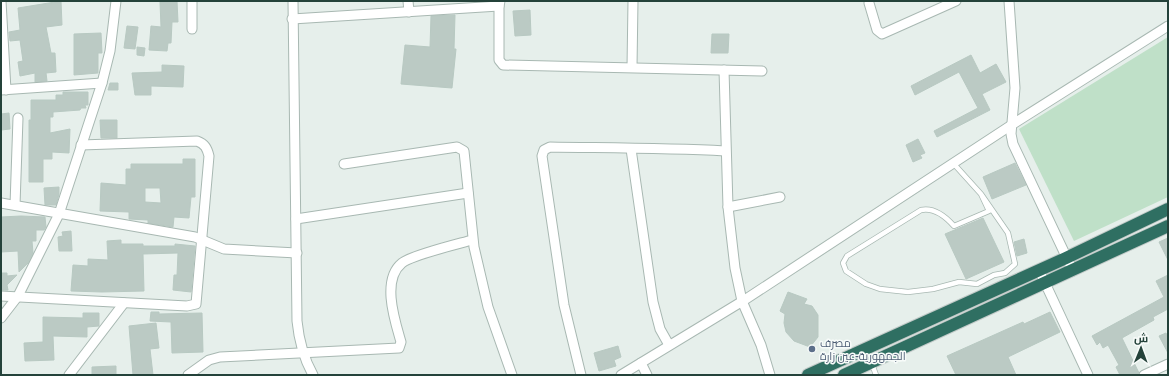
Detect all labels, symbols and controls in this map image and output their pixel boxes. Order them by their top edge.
north arrow [1121,328,1161,368]
text: ش [1134,332,1148,345]
place label: مصرف الجمهورية-عين زارة [820,337,906,363]
marker: مصرف الجمهورية-عين زارة [807,344,817,354]

